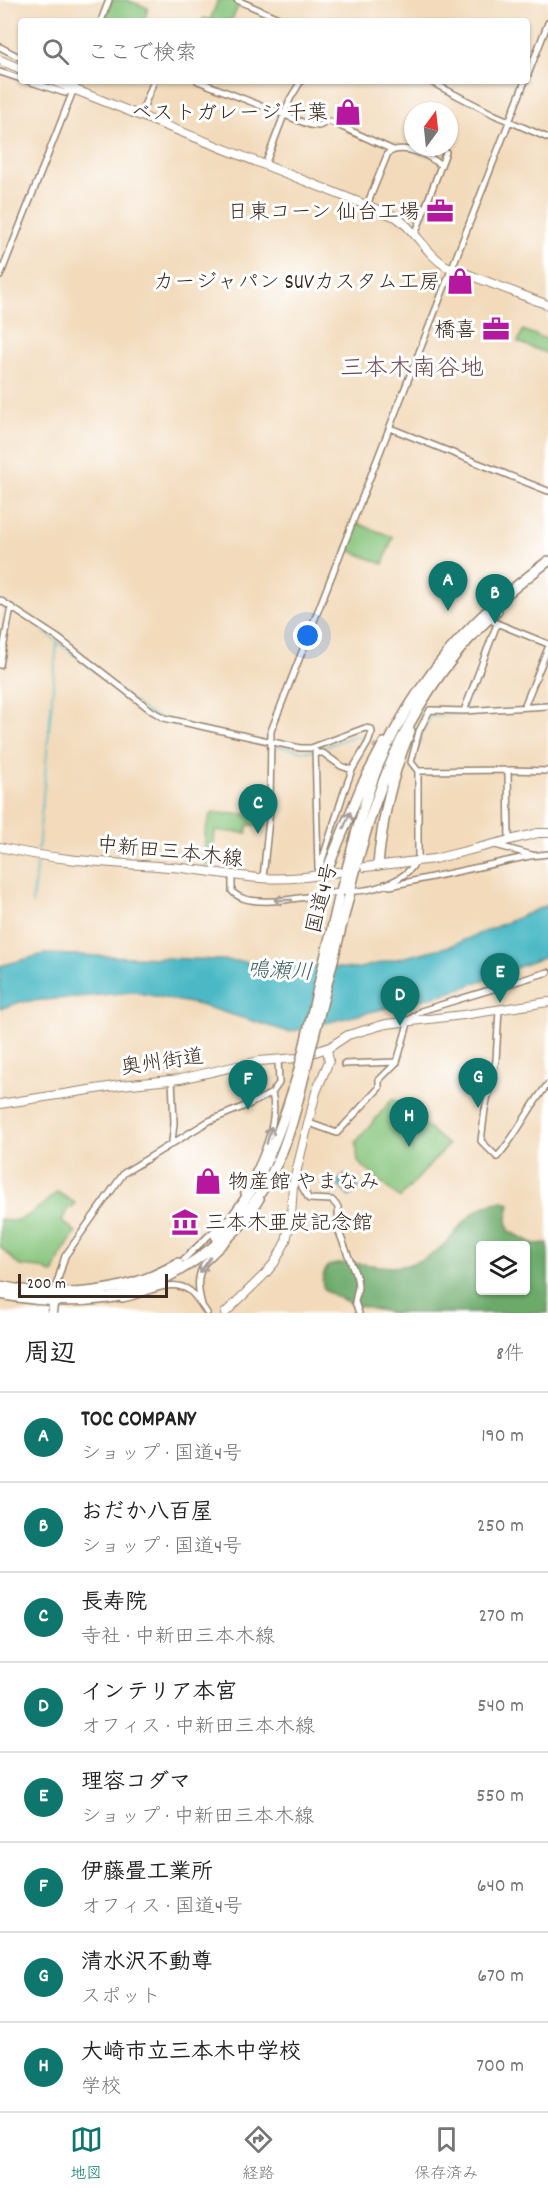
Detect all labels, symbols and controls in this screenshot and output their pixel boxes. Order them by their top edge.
search box [18,18,530,84]
icon: search [39,35,72,68]
text: ここで検索 [87,39,197,70]
shop icon: ベストガレージ 千葉 [333,97,363,127]
place label: ベストガレージ 千葉 [131,100,328,130]
north arrow [404,102,458,156]
office icon: 日東コーン 仙台工場 [425,196,455,226]
place label: 日東コーン 仙台工場 [227,199,420,229]
shop icon: カージャパン SUVカスタム工房 [445,266,475,296]
place label: カージャパン SUVカスタム工房 [153,269,440,299]
office icon: 橋喜 [481,314,511,344]
place label: 橋喜 [434,317,476,347]
district label: 三本木南谷地 [340,353,484,387]
pin: A [428,562,468,611]
pin: B [476,574,514,624]
your location [293,621,322,650]
pin: C [238,784,278,834]
one-way arrow [342,812,353,830]
street label: 中新田三本木線 [95,831,244,877]
street label: 国道4号 [301,860,347,937]
one-way arrow [274,894,294,905]
pin: E [480,954,520,1003]
water label: 鳴瀬川 [246,955,314,990]
pin: D [380,976,420,1026]
street label: 奥州街道 [119,1043,206,1085]
pin: G [458,1058,498,1108]
pin: F [228,1060,268,1110]
pin: H [390,1098,428,1147]
one-way arrow [263,1125,275,1144]
shop icon: 物産館 やまなみ [193,1166,223,1196]
place label: 物産館 やまなみ [228,1169,380,1199]
museum icon: 三本木亜炭記念館 [170,1207,200,1237]
place label: 三本木亜炭記念館 [205,1210,373,1240]
map controls [476,1241,530,1295]
button: layers [476,1241,530,1295]
one-way arrow [199,1257,211,1273]
scale bar [18,1271,168,1298]
text: 200 m [27,1273,66,1296]
text: 周辺 [24,1337,76,1374]
text: 8件 [496,1341,524,1369]
text: TOC COMPANY [81,1405,196,1436]
text: A [38,1423,49,1451]
text: 190 m [481,1423,524,1451]
text: ショップ · 国道4号 [81,1441,242,1469]
text: おだか八百屋 [81,1498,213,1529]
text: B [39,1513,48,1541]
text: 250 m [477,1513,524,1541]
text: ショップ · 国道4号 [81,1534,242,1562]
text: 長寿院 [81,1588,147,1619]
text: C [39,1603,48,1631]
text: 270 m [478,1603,524,1631]
text: 寺社 · 中新田三本木線 [81,1624,275,1652]
text: インテリア本宮 [81,1678,237,1709]
text: D [38,1693,49,1721]
text: 540 m [477,1693,524,1721]
text: オフィス · 中新田三本木線 [81,1714,315,1742]
text: 理容コダマ [81,1768,191,1799]
text: E [39,1783,48,1811]
text: 550 m [476,1783,524,1811]
text: ショップ · 中新田三本木線 [81,1804,314,1832]
text: 伊藤畳工業所 [81,1858,213,1889]
text: F [39,1873,48,1901]
text: 640 m [477,1873,524,1901]
text: オフィス · 国道4号 [81,1894,243,1922]
text: 清水沢不動尊 [81,1948,213,1979]
text: G [38,1963,49,1991]
text: 670 m [477,1963,524,1991]
text: スポット [81,1984,161,2012]
text: 大崎市立三本木中学校 [81,2038,301,2069]
text: H [38,2053,49,2081]
text: 700 m [476,2053,524,2081]
text: 学校 [81,2074,121,2102]
tab: 地図 [70,2123,103,2186]
tab: 経路 [242,2123,275,2186]
tab: 保存済み [414,2123,478,2186]

